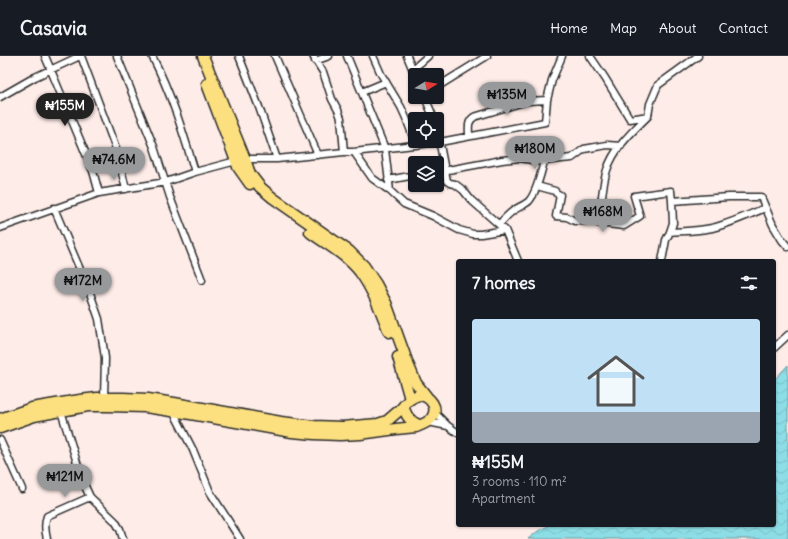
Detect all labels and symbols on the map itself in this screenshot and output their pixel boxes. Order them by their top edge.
north arrow [408,68,444,104]
pin: ₦135M [479,82,535,116]
pin: ₦155M [37,93,93,127]
pin: ₦180M [507,136,563,170]
pin: ₦74.6M [81,147,147,181]
pin: ₦168M [575,199,631,233]
pin: ₦172M [55,268,111,302]
pin: ₦121M [37,464,93,498]

